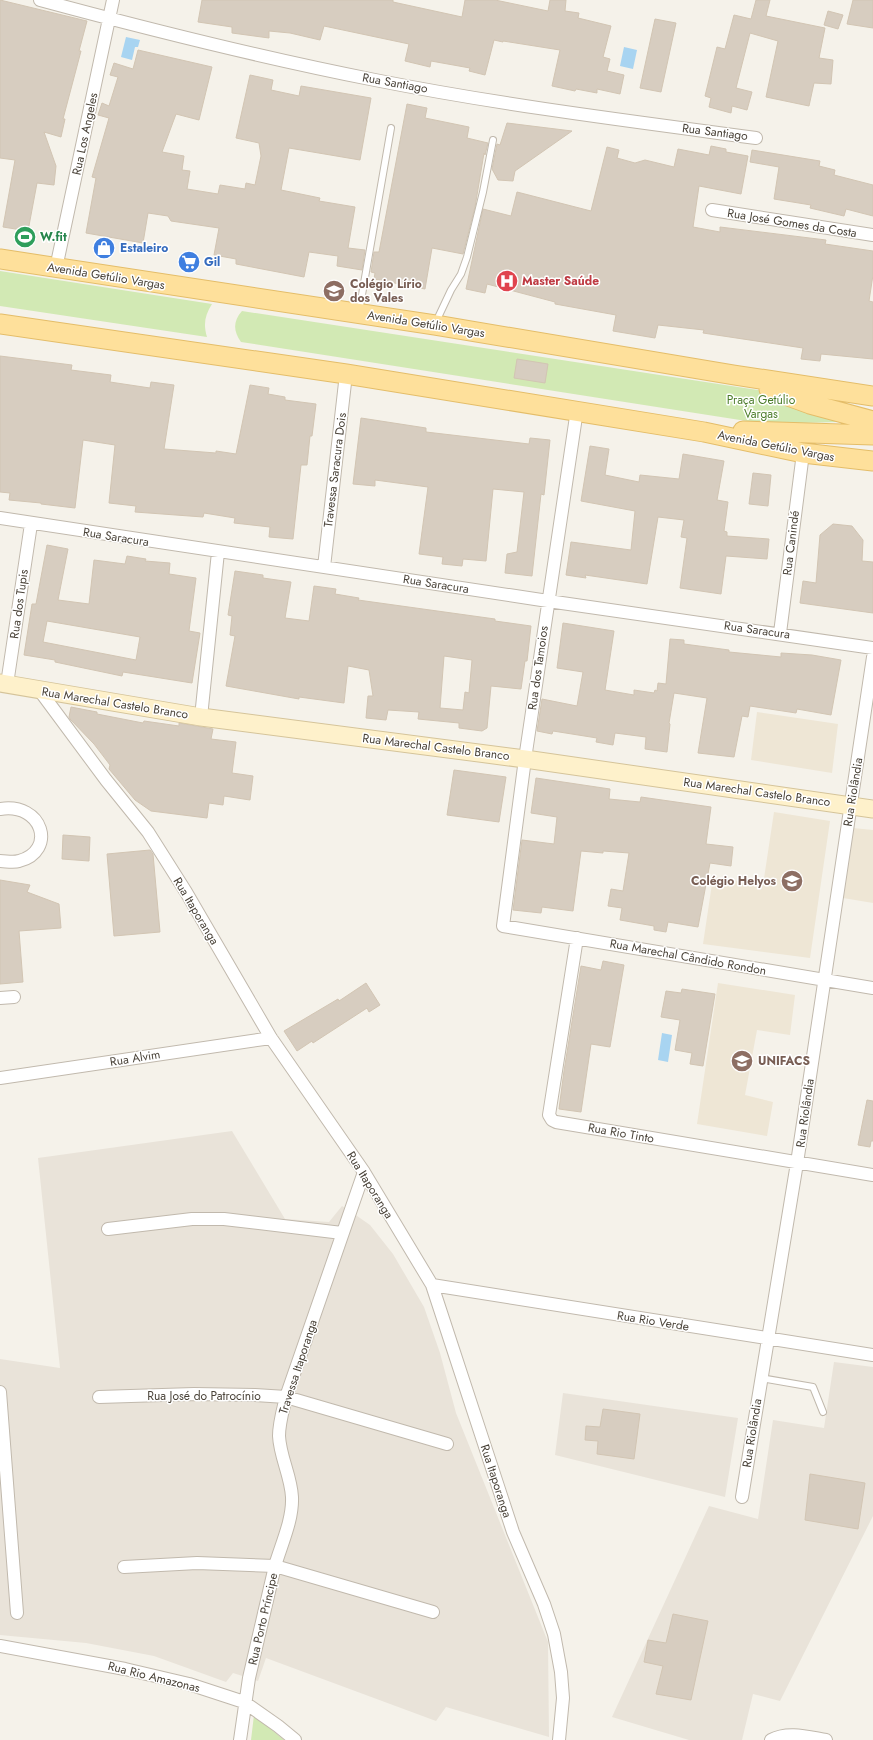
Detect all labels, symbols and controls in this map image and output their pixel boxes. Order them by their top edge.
street label: Rua Santiago [361,68,430,98]
street label: Rua Los Angeles [67,91,103,177]
street label: Rua Santiago [681,119,749,145]
street label: Rua José Gomes da Costa [726,204,858,242]
sports icon: W.fit [12,224,38,250]
place label: W.fit [40,228,67,246]
shop icon: Estaleiro [91,235,117,261]
place label: Estaleiro [120,239,168,257]
supermarket icon: Gil [176,249,202,275]
place label: Gil [204,253,220,271]
street label: Avenida Getúlio Vargas [46,258,166,294]
hospital icon: Master Saúde [494,268,520,294]
place label: Master Saúde [522,272,599,290]
place label: Colégio Lírio dos Vales [350,275,422,307]
school or university icon: Colégio Lírio dos Vales [321,278,347,304]
street label: Avenida Getúlio Vargas [366,306,486,342]
park label: Praça Getúlio Vargas [727,391,796,423]
street label: Travessa Saracura Dois [319,412,351,528]
street label: Avenida Getúlio Vargas [716,426,836,466]
street label: Rua Canindé [778,510,804,576]
street label: Rua Saracura [82,523,150,551]
street label: Rua dos Tupis [5,568,33,640]
street label: Rua Saracura [402,570,470,598]
street label: Rua Saracura [723,616,791,644]
street label: Rua dos Tamoios [523,625,553,711]
street label: Rua Marechal Castelo Branco [40,683,190,724]
street label: Rua Marechal Castelo Branco [361,729,511,765]
street label: Rua Riolândia [839,756,867,828]
street label: Rua Marechal Castelo Branco [682,773,832,811]
school or university icon: Colégio Helyos [779,868,805,894]
place label: Colégio Helyos [691,872,777,890]
street label: Rua Itaporanga [169,874,223,948]
street label: Rua Marechal Cândido Rondon [608,934,768,980]
street label: Rua Alvim [108,1045,162,1071]
school or university icon: UNIFACS [729,1048,755,1074]
place label: UNIFACS [758,1052,810,1070]
street label: Rua Riolândia [791,1077,819,1149]
street label: Rua Rio Tinto [587,1118,656,1148]
street label: Rua Itaporanga [342,1148,398,1222]
street label: Rua Rio Verde [616,1306,690,1336]
street label: Travessa Itaporanga [274,1317,322,1417]
street label: Rua José do Patrocínio [147,1387,261,1405]
street label: Rua Riolândia [738,1397,766,1469]
street label: Rua Itaporanga [476,1442,516,1520]
street label: Rua Porto Príncipe [244,1571,282,1667]
street label: Rua Rio Amazonas [106,1657,202,1697]

